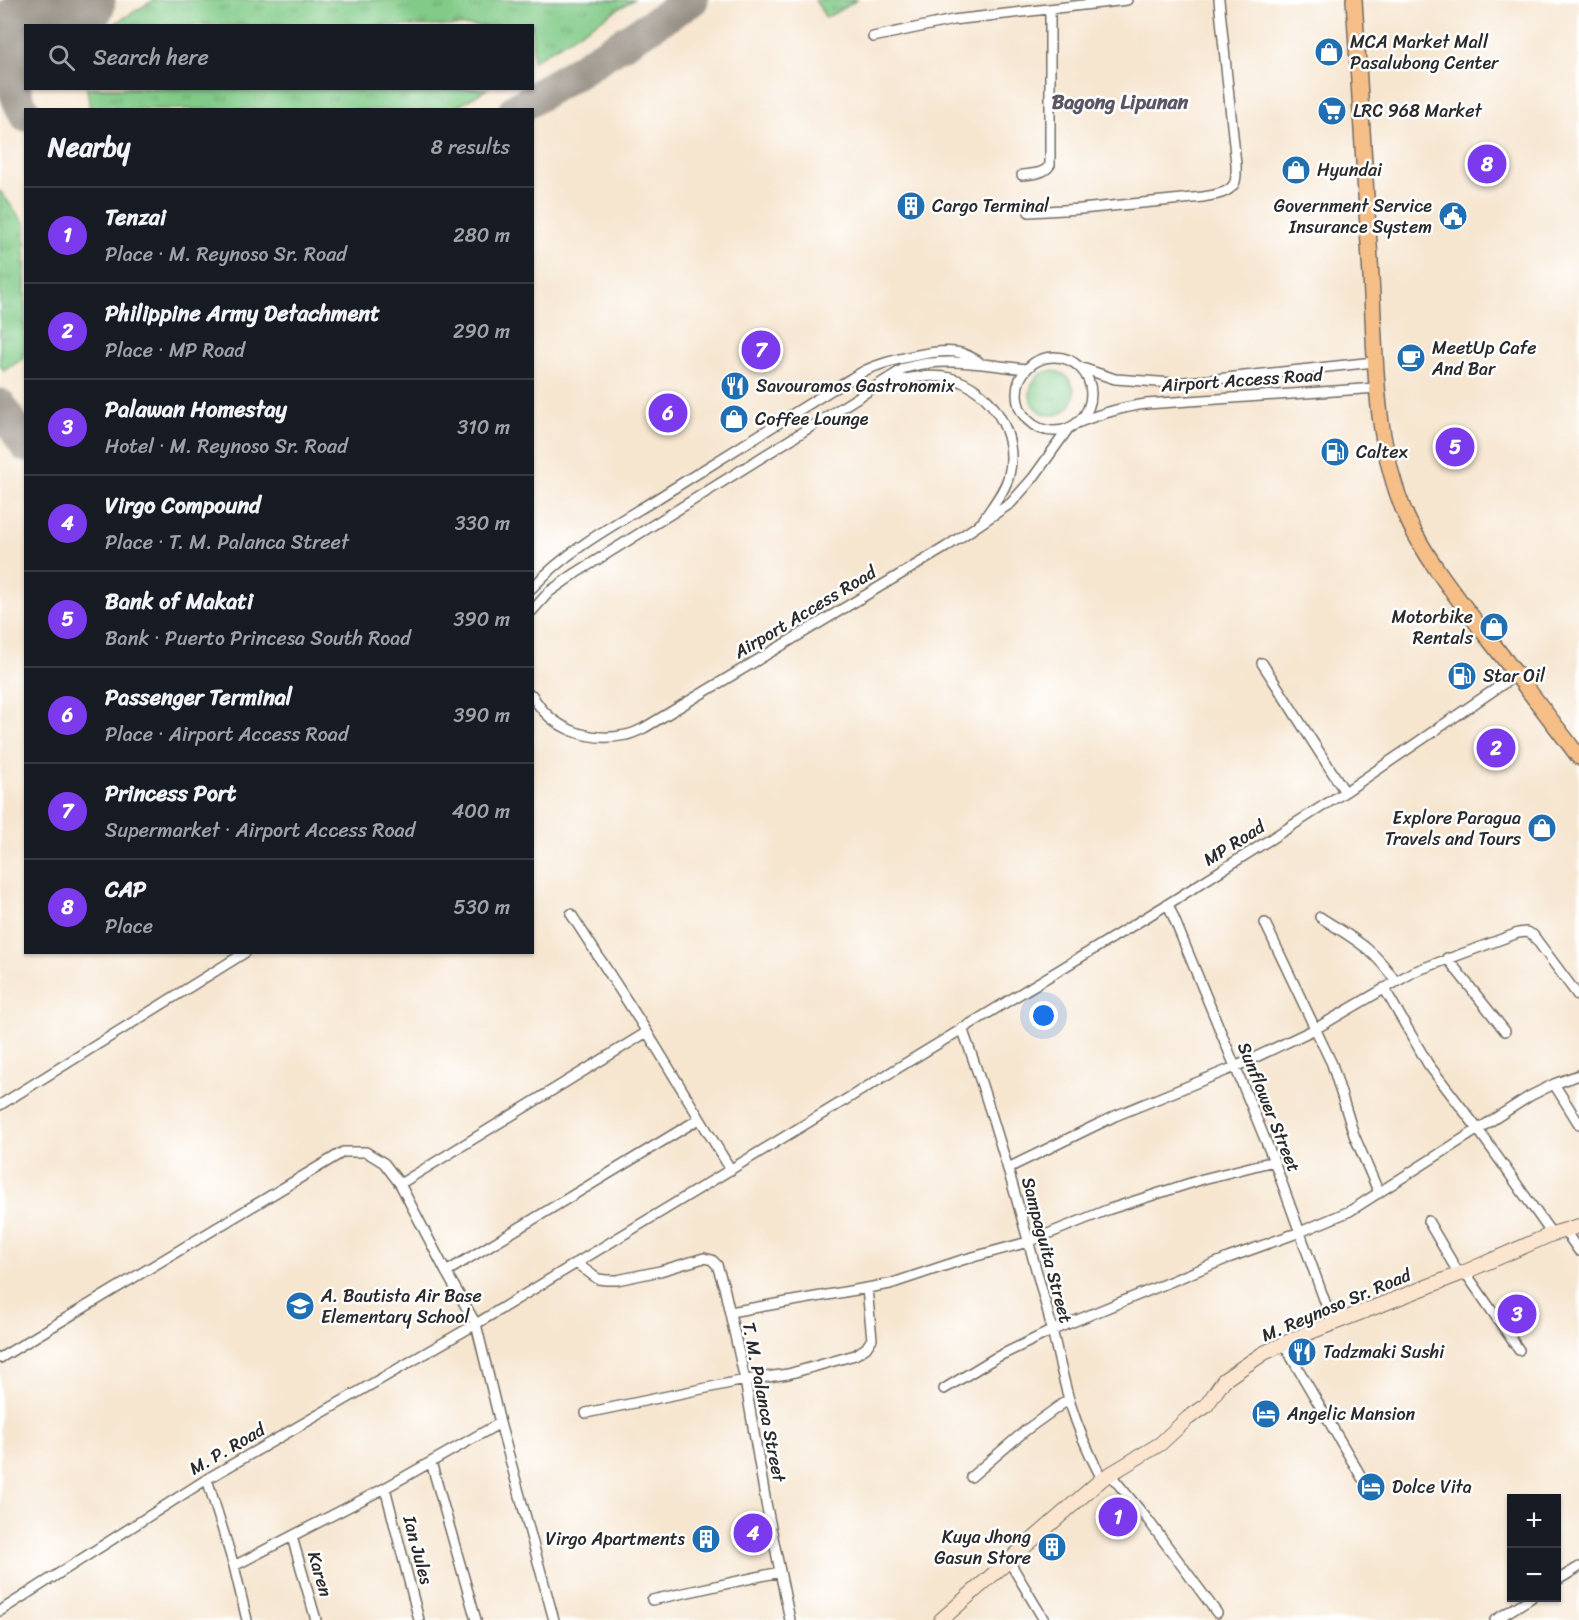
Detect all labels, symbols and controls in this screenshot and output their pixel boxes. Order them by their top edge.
search box [24,24,534,90]
place label: MCA Market Mall Pasalubong Center [1350,26,1500,79]
shop icon: MCA Market Mall Pasalubong Center [1313,36,1345,68]
text: Search here [93,38,209,77]
icon: search [45,41,78,74]
district label: Bagong Lipunan [1052,85,1188,120]
supermarket icon: LRC 968 Market [1316,95,1348,127]
place label: LRC 968 Market [1353,95,1482,127]
text: Nearby [48,124,130,170]
text: 8 results [431,130,510,165]
pin: 8 [1468,142,1506,186]
shop icon: Hyundai [1280,154,1312,186]
place label: Hyundai [1317,154,1383,186]
building icon: Cargo Terminal [895,190,927,222]
place label: Cargo Terminal [932,190,1050,222]
place label: Government Service Insurance System [1274,190,1432,243]
text: Tenzai [105,198,166,237]
public building icon: Government Service Insurance System [1437,200,1469,232]
text: 1 [63,218,72,253]
text: 280 m [453,218,510,253]
text: Place · M. Reynoso Sr. Road [105,237,347,272]
text: Philippine Army Detachment [105,294,380,333]
text: 2 [62,314,73,349]
text: 290 m [453,314,510,349]
pin: 7 [742,328,780,372]
place label: MeetUp Cafe And Bar [1431,332,1537,385]
text: Place · MP Road [105,333,245,368]
cafe icon: MeetUp Cafe And Bar [1395,342,1427,374]
street label: Airport Access Road [1159,358,1325,402]
restaurant icon: Savouramos Gastronomix [719,370,751,402]
place label: Savouramos Gastronomix [756,370,956,402]
text: Palawan Homestay [105,390,287,429]
pin: 6 [648,390,688,436]
shop icon: Coffee Lounge [718,403,750,435]
place label: Coffee Lounge [755,403,869,435]
text: 3 [62,410,73,445]
text: 310 m [457,410,510,445]
pin: 5 [1436,424,1474,470]
text: Hotel · M. Reynoso Sr. Road [105,429,348,464]
fuel station icon: Caltex [1319,436,1351,468]
place label: Caltex [1356,436,1409,468]
text: Virgo Compound [105,486,261,525]
text: 4 [61,506,74,541]
text: 330 m [455,506,510,541]
text: Place · T. M. Palanca Street [105,525,349,560]
street label: Airport Access Road [727,556,884,668]
text: Bank of Makati [105,582,253,621]
place label: Motorbike Rentals [1391,601,1474,654]
text: 5 [61,602,74,637]
text: 390 m [454,602,510,637]
shop icon: Motorbike Rentals [1478,611,1510,643]
text: Bank · Puerto Princesa South Road [105,621,411,656]
fuel station icon: Star Oil [1446,660,1478,692]
place label: Star Oil [1483,660,1546,692]
text: Passenger Terminal [105,678,292,717]
text: 6 [62,698,73,733]
text: 390 m [454,698,510,733]
text: Place · Airport Access Road [105,717,348,752]
pin: 2 [1476,726,1516,771]
text: Princess Port [105,774,236,813]
text: 7 [62,794,73,829]
text: 400 m [452,794,510,829]
place label: Explore Paragua Travels and Tours [1385,802,1522,855]
street label: MP Road [1197,811,1273,875]
shop icon: Explore Paragua Travels and Tours [1526,812,1558,844]
text: Supermarket · Airport Access Road [105,813,415,848]
text: CAP [105,870,146,909]
text: 8 [61,890,74,925]
text: 530 m [454,890,510,925]
text: Place [105,909,153,944]
your location [1029,1001,1058,1030]
street label: Sunflower Street [1228,1037,1310,1177]
street label: Sampaguita Street [1012,1173,1082,1327]
street label: M. Reynoso Sr. Road [1256,1258,1417,1351]
place label: A. Bautista Air Base Elementary School [320,1280,482,1333]
school or university icon: A. Bautista Air Base Elementary School [284,1290,316,1322]
pin: 3 [1498,1292,1537,1336]
street label: T. M. Palanca Street [733,1319,795,1485]
restaurant icon: Tadzmaki Sushi [1286,1336,1318,1368]
place label: Tadzmaki Sushi [1323,1336,1445,1368]
hotel icon: Angelic Mansion [1250,1398,1282,1430]
place label: Angelic Mansion [1286,1398,1416,1430]
street label: M. P. Road [183,1413,273,1484]
hotel icon: Dolce Vita [1355,1471,1387,1503]
place label: Dolce Vita [1392,1471,1472,1503]
pin: 1 [1098,1494,1138,1540]
map controls [1507,1494,1561,1602]
button: + [1507,1494,1561,1548]
pin: 4 [734,1510,772,1556]
street label: Ian Jules [393,1511,443,1588]
place label: Kuya Jhong Gasun Store [934,1521,1031,1574]
place label: Virgo Apartments [545,1523,686,1555]
building icon: Virgo Apartments [690,1523,722,1555]
building icon: Kuya Jhong Gasun Store [1036,1531,1068,1563]
street label: Karen [298,1547,342,1601]
button: − [1507,1548,1561,1602]

